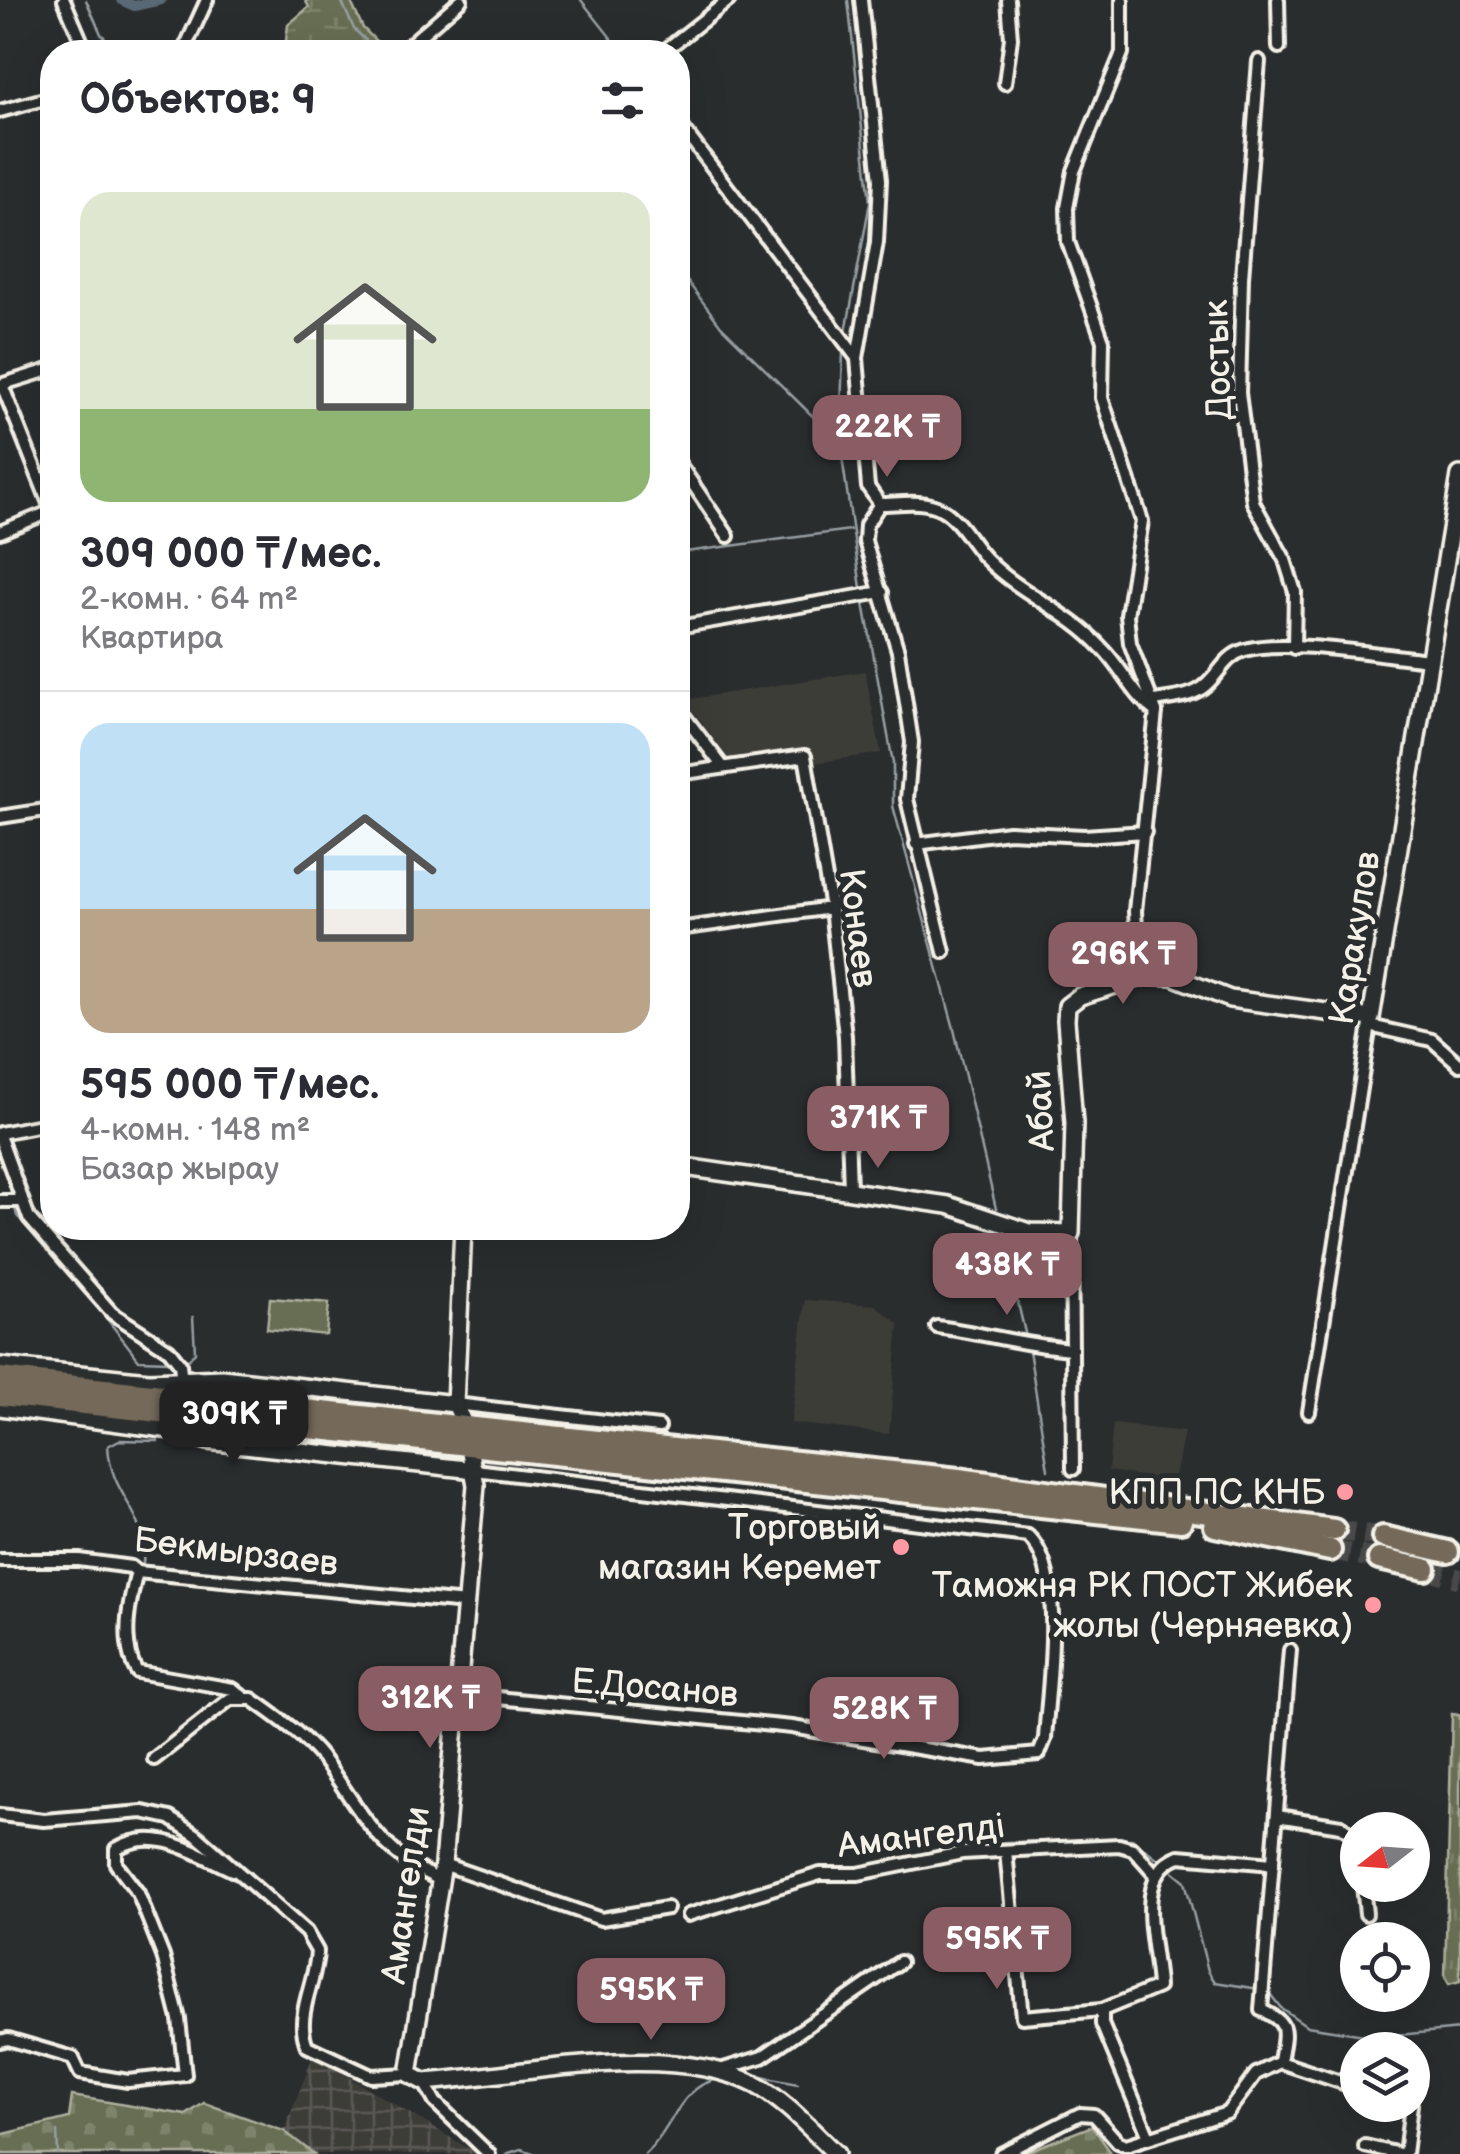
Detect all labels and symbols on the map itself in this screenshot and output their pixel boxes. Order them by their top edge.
street label: Достык [1195,299,1242,421]
pin: 222K ₸ [806,395,968,480]
street label: Каракулов [1321,848,1390,1028]
street label: Конаев [829,866,886,990]
pin: 296K ₸ [1042,922,1204,1007]
street label: Абай [1018,1069,1065,1154]
pin: 371K ₸ [797,1086,959,1171]
pin: 438K ₸ [926,1233,1088,1318]
pin: 309K ₸ [153,1382,315,1467]
place label: КПП ПС КНБ [1108,1472,1326,1515]
marker: КПП ПС КНБ [1334,1481,1356,1503]
place label: Торговый магазин Керемет [598,1507,881,1590]
street label: Бекмырзаев [131,1519,340,1586]
marker: Торговый магазин Керемет [890,1536,912,1558]
place label: Таможня РК ПОСТ Жибек жолы (Черняевка) [932,1565,1353,1648]
marker: Таможня РК ПОСТ Жибек жолы (Черняевка) [1362,1594,1384,1616]
street label: Е.Досанов [570,1660,740,1717]
pin: 312K ₸ [349,1666,511,1751]
pin: 528K ₸ [803,1677,965,1762]
street label: Амангелди [373,1804,440,1988]
street label: Амангелді [834,1805,1007,1868]
north arrow [1340,1812,1430,1902]
pin: 595K ₸ [916,1907,1078,1992]
pin: 595K ₸ [570,1958,732,2043]

